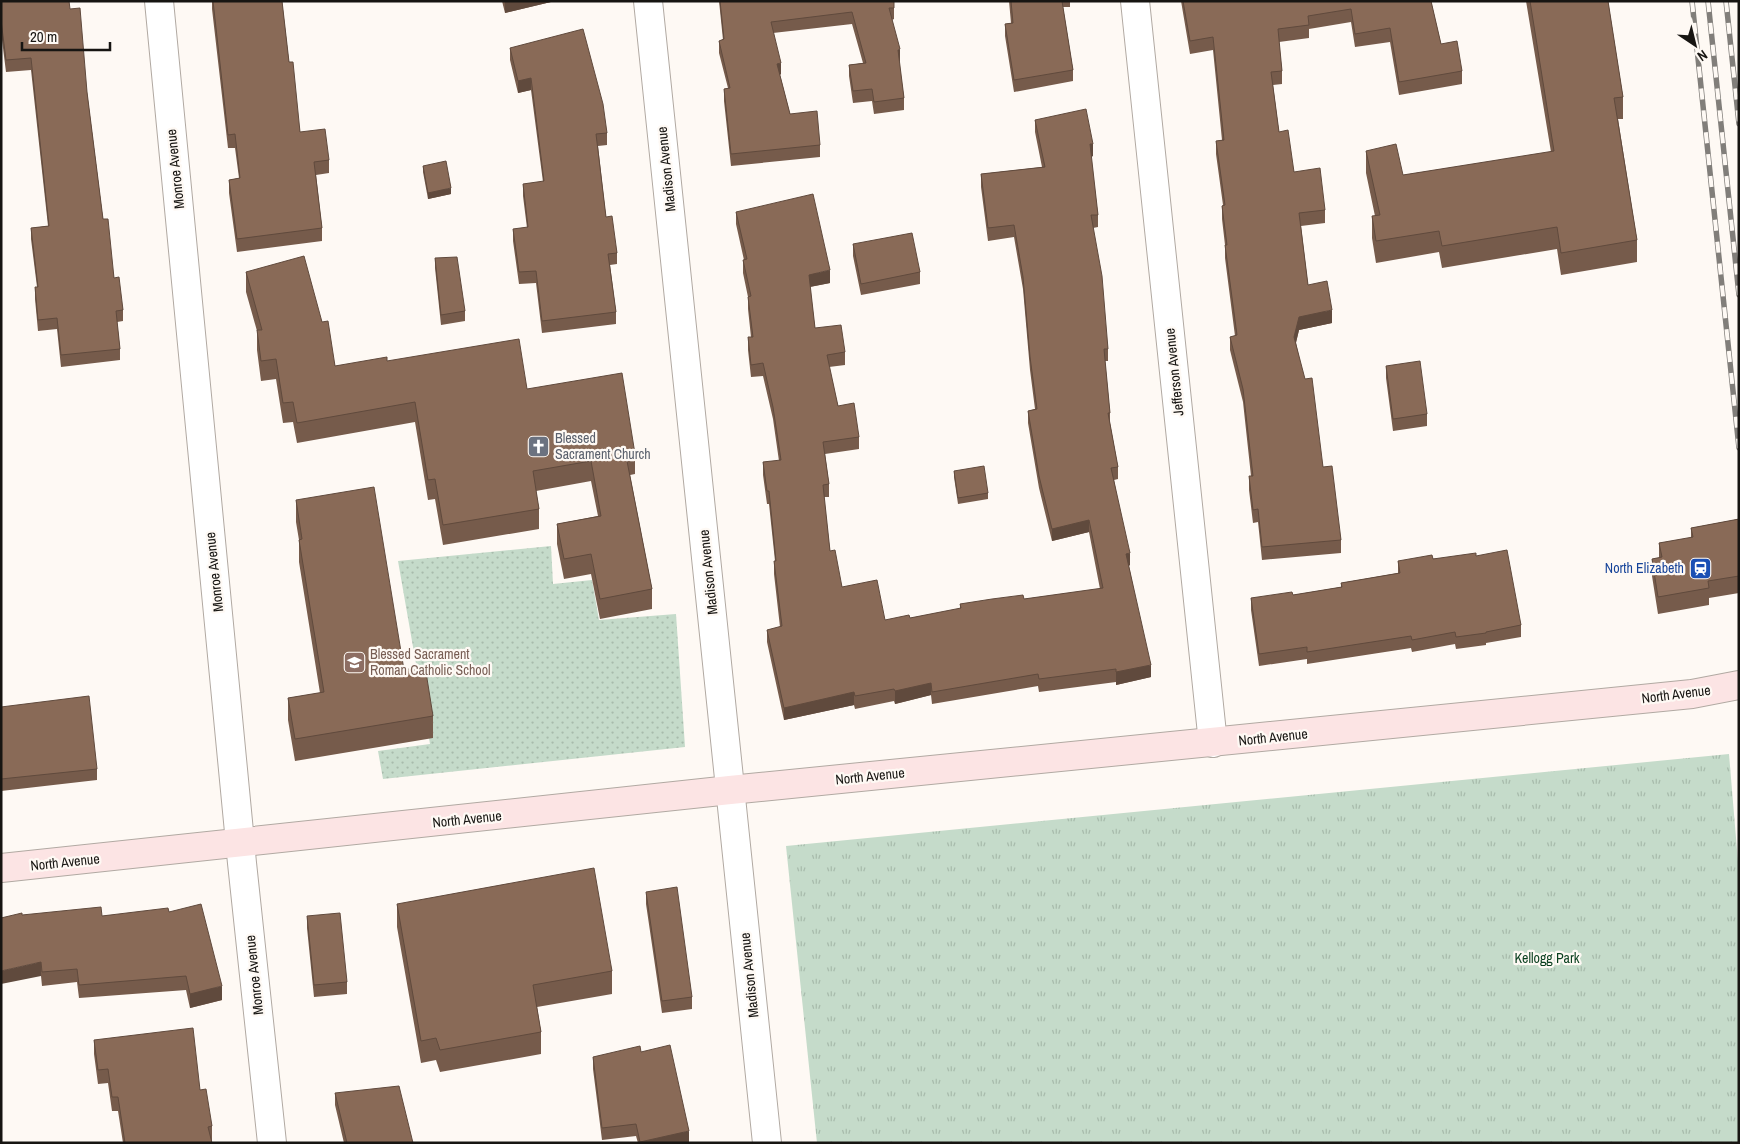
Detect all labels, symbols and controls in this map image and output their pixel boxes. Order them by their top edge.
scale bar [22,20,110,52]
north arrow [1670,20,1720,70]
text: 20 m [30,26,57,47]
text: N [1694,46,1711,65]
street label: Madison Avenue [653,126,679,212]
street label: Monroe Avenue [162,128,188,210]
street label: Jefferson Avenue [1160,327,1188,417]
place label: Blessed Sacrament Church [555,429,651,463]
church icon: Blessed Sacrament Church [527,434,551,458]
street label: Madison Avenue [695,529,721,615]
street label: Monroe Avenue [201,531,227,613]
station icon: North Elizabeth [1688,556,1712,580]
place label: North Elizabeth [1605,559,1684,577]
place label: Blessed Sacrament Roman Catholic School [370,645,491,679]
school or university icon: Blessed Sacrament Roman Catholic School [342,650,366,674]
street label: North Avenue [1640,681,1712,707]
street label: North Avenue [1238,724,1308,750]
street label: North Avenue [835,763,905,789]
street label: North Avenue [432,806,502,832]
street label: North Avenue [30,849,100,875]
street label: Madison Avenue [736,932,762,1018]
street label: Monroe Avenue [241,934,267,1016]
park label: Kellogg Park [1514,949,1580,967]

